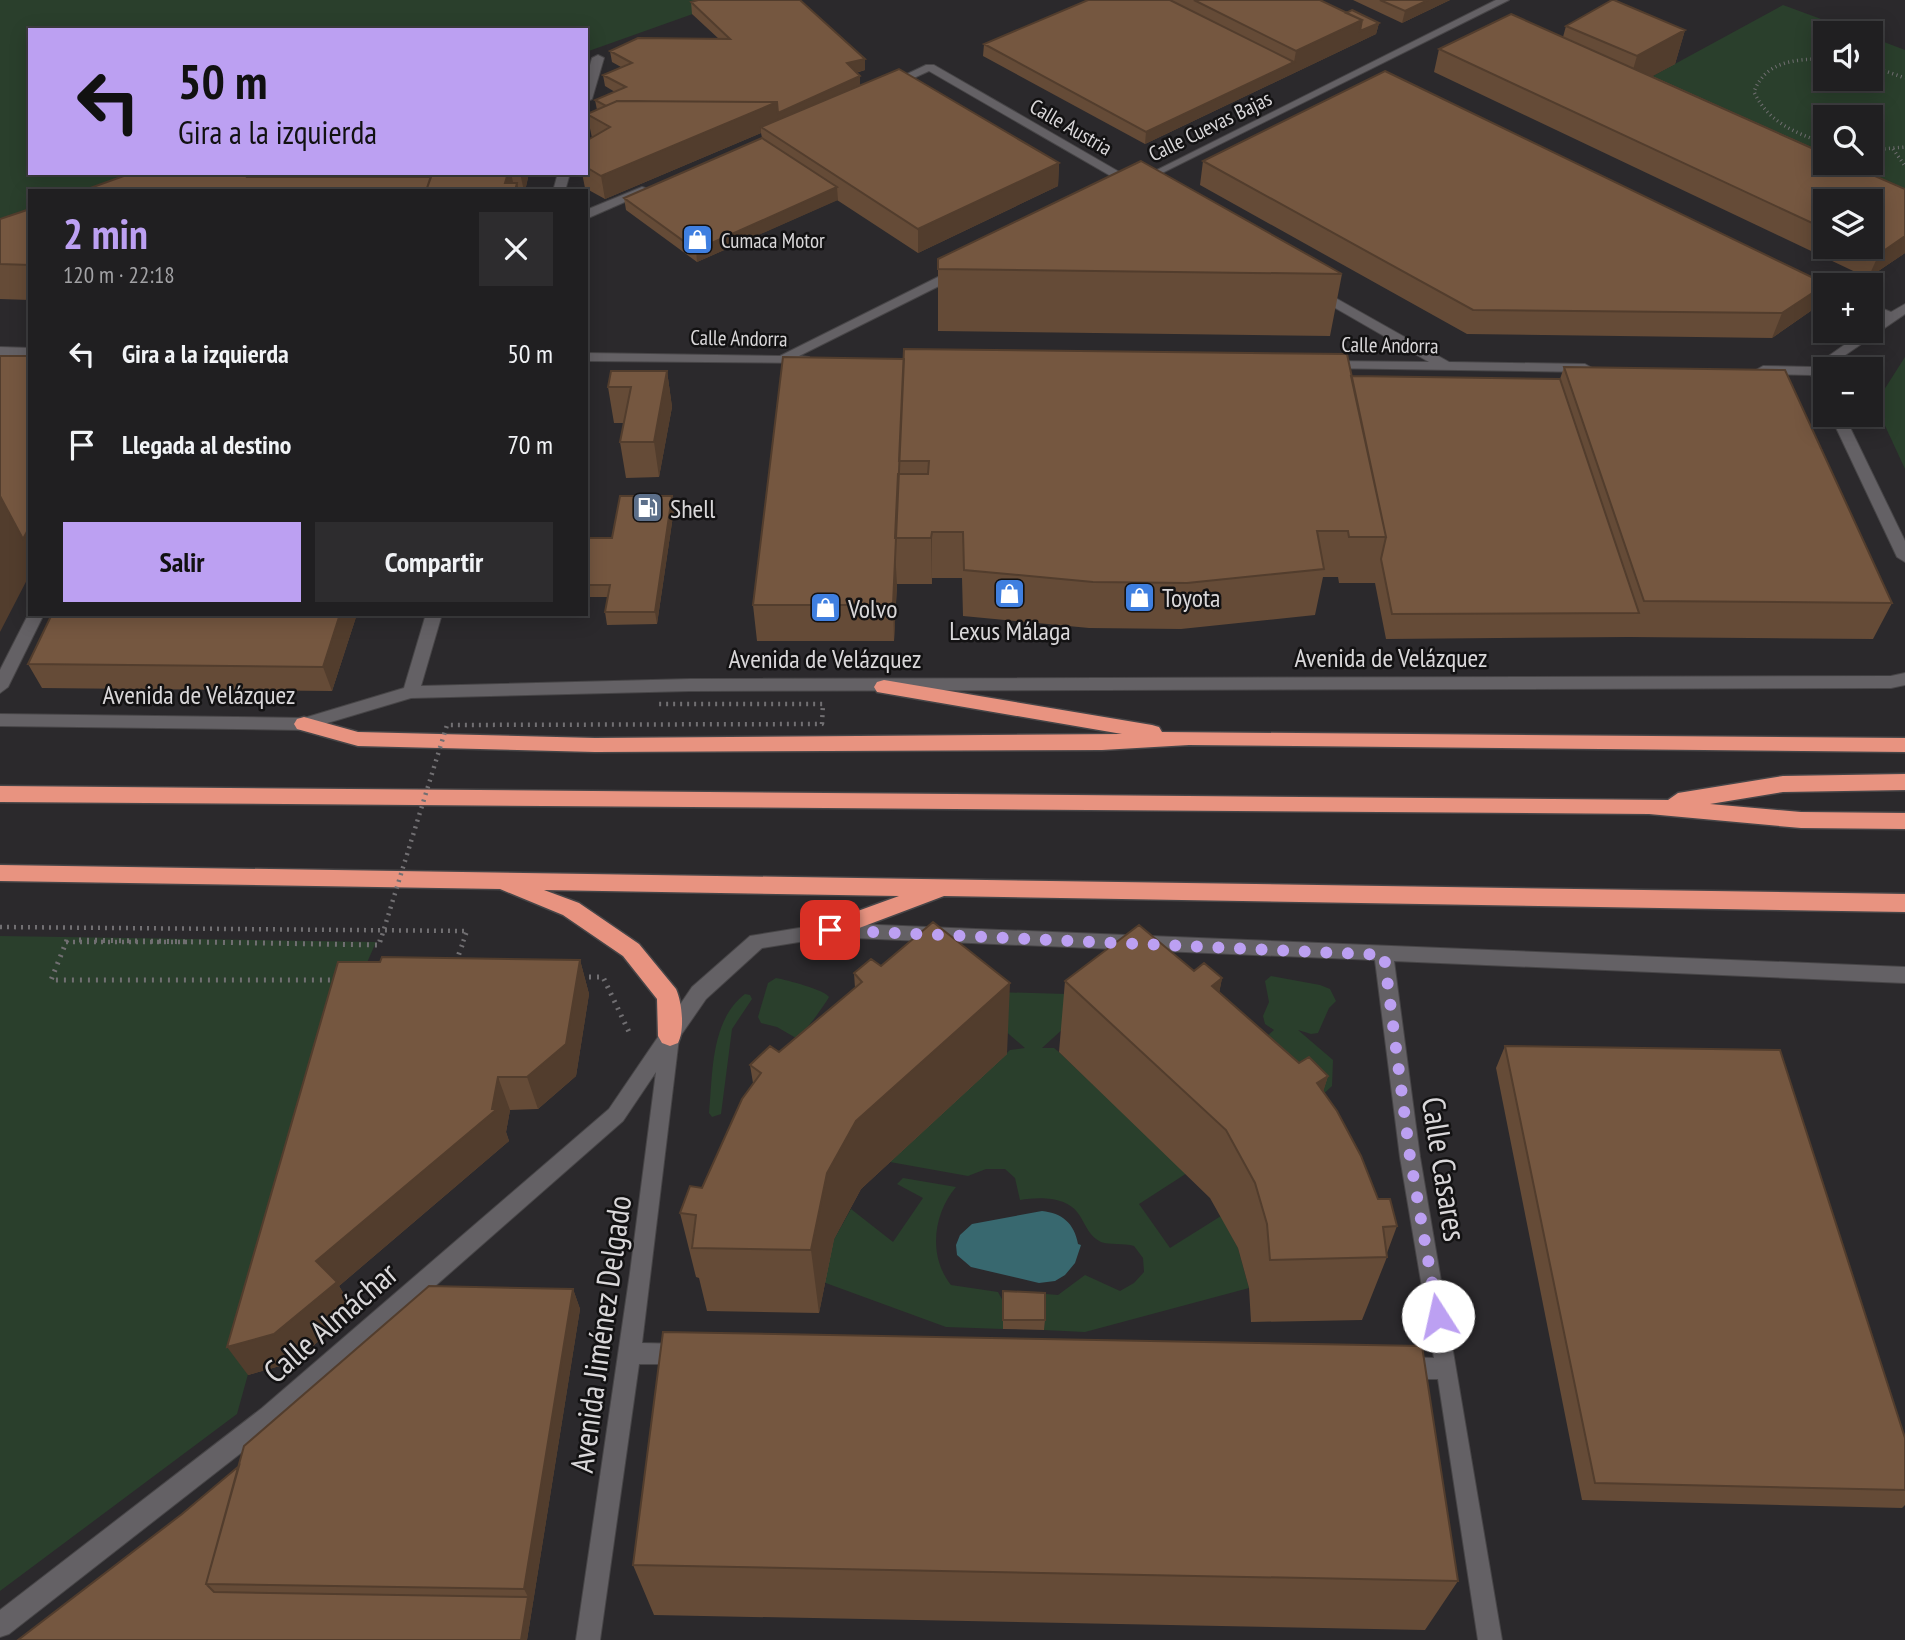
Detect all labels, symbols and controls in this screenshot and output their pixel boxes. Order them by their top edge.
map controls [1813,21,1883,427]
button: sound [1813,21,1883,91]
text: 50 m [178,49,267,113]
icon: left [63,56,154,147]
street label: Calle Cuevas Bajas [1144,85,1276,167]
street label: Calle Austria [1025,93,1117,161]
button: search [1813,105,1883,175]
text: Gira a la izquierda [178,111,377,153]
button: layers [1813,189,1883,259]
text: 2 min [63,206,148,261]
button: close [479,212,553,286]
shop icon: Cumaca Motor [681,223,715,257]
place label: Cumaca Motor [721,227,825,254]
text: 120 m · 22:18 [63,260,175,289]
button: + [1813,273,1883,343]
street label: Calle Andorra [690,324,788,352]
street label: Calle Andorra [1341,331,1439,359]
icon: left [63,335,101,373]
text: Gira a la izquierda [122,337,289,370]
text: 50 m [507,337,553,370]
button: − [1813,357,1883,427]
icon: arrive [63,426,101,464]
text: Llegada al destino [122,428,291,461]
text: 70 m [507,428,553,461]
fuel station icon: Shell [630,491,664,525]
place label: Shell [670,492,715,525]
button: Salir [63,522,301,602]
button: Compartir [315,522,553,602]
shop icon: Lexus Málaga [993,577,1027,611]
shop icon: Toyota [1122,580,1156,614]
place label: Toyota [1162,581,1220,614]
shop icon: Volvo [808,591,842,625]
place label: Volvo [847,592,897,625]
place label: Lexus Málaga [949,614,1071,647]
street label: Avenida de Velázquez [1295,641,1487,674]
street label: Avenida de Velázquez [729,642,921,675]
street label: Avenida de Velázquez [103,678,295,711]
pin [800,900,860,960]
icon: arrive [811,911,849,949]
street label: Calle Casares [1413,1094,1477,1244]
street label: Avenida Jiménez Delgado [560,1193,640,1475]
street label: Calle Almáchar [254,1252,406,1392]
position arrow [1401,1279,1475,1353]

